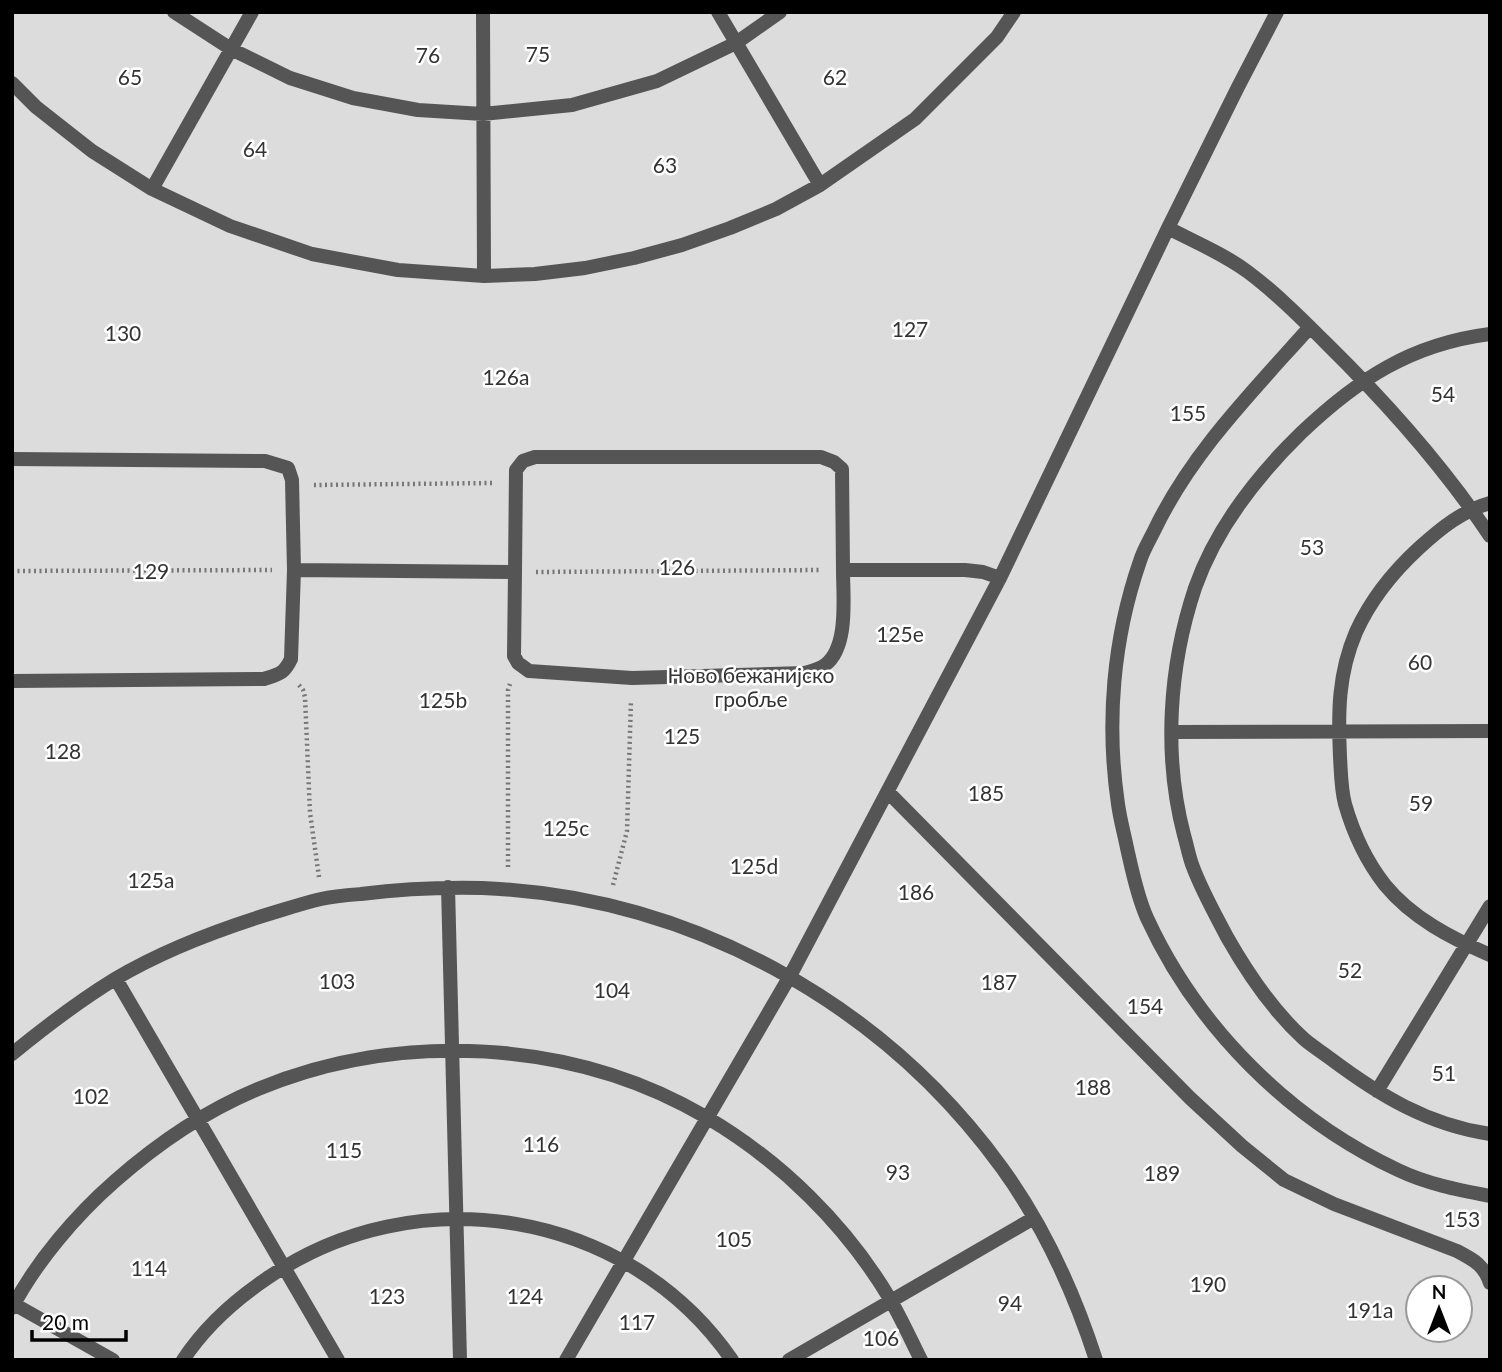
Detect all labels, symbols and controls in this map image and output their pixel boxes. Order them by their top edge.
park label: 75 [526,41,550,66]
park label: 76 [416,42,440,67]
park label: 65 [118,64,142,89]
park label: 62 [823,64,847,89]
park label: 64 [243,136,267,161]
park label: 63 [653,152,677,177]
park label: 127 [892,316,928,341]
park label: 130 [105,320,141,345]
park label: 126a [483,364,529,389]
park label: 54 [1431,381,1455,406]
park label: 155 [1170,400,1206,425]
park label: 53 [1300,534,1324,559]
park label: 126 [659,554,695,579]
park label: 129 [133,558,169,583]
park label: 125e [876,621,924,646]
park label: 60 [1408,649,1432,674]
park label: Ново бежанијско гробље [668,662,835,711]
park label: 125b [419,687,467,712]
park label: 125 [664,723,700,748]
park label: 128 [45,738,81,763]
park label: 185 [968,780,1004,805]
park label: 59 [1409,790,1433,815]
park label: 125c [543,815,589,840]
park label: 125d [730,853,778,878]
park label: 125a [128,867,174,892]
park label: 186 [898,879,934,904]
park label: 52 [1338,957,1362,982]
park label: 103 [319,968,355,993]
park label: 187 [981,969,1017,994]
park label: 104 [594,977,630,1002]
park label: 154 [1127,993,1163,1018]
park label: 51 [1432,1060,1456,1085]
park label: 188 [1075,1074,1111,1099]
park label: 102 [73,1083,109,1108]
park label: 116 [523,1131,559,1156]
park label: 115 [326,1137,362,1162]
park label: 93 [886,1159,910,1184]
park label: 189 [1144,1160,1180,1185]
park label: 153 [1444,1206,1480,1231]
park label: 105 [716,1226,752,1251]
park label: 114 [131,1255,167,1280]
park label: 190 [1190,1271,1226,1296]
north arrow [1404,1274,1474,1344]
text: N [1432,1280,1446,1303]
park label: 123 [369,1283,405,1308]
park label: 124 [507,1283,543,1308]
park label: 94 [998,1290,1022,1315]
park label: 191a [1347,1297,1393,1322]
scale bar [32,1298,126,1342]
text: 20 m [42,1309,89,1334]
park label: 117 [619,1309,655,1334]
park label: 106 [863,1325,899,1350]

